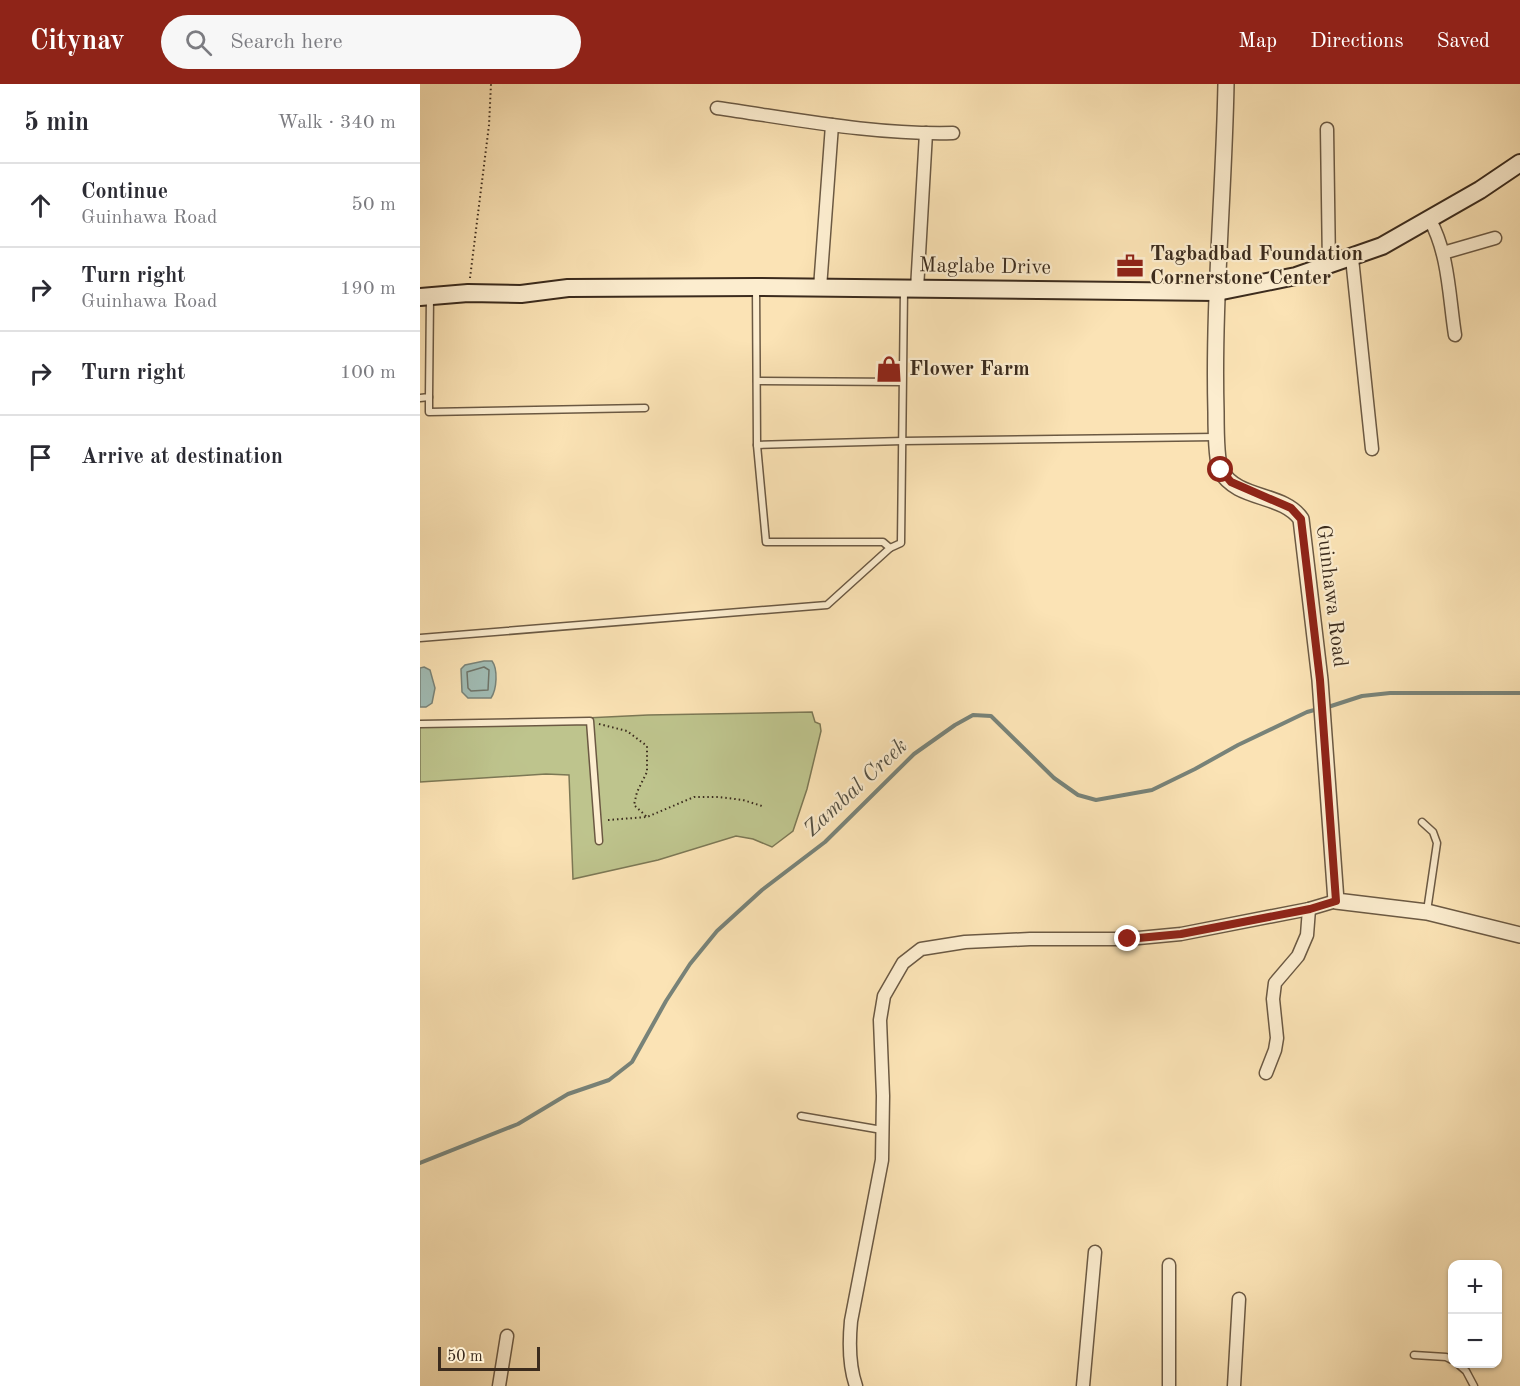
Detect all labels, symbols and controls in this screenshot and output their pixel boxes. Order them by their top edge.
search box [161,15,581,69]
icon: search [182,26,215,59]
text: Citynav [30,28,125,56]
text: Search here [230,31,343,53]
text: Map [1238,31,1277,52]
text: Directions [1310,31,1404,52]
text: Saved [1437,31,1490,52]
text: 5 min [24,110,89,136]
text: Walk · 340 m [277,113,396,133]
text: Continue [81,181,168,203]
icon: ahead [24,189,57,222]
text: 50 m [351,195,396,215]
text: Guinhawa Road [81,208,217,228]
place label: Tagbadbad Foundation Cornerstone Center [1150,244,1363,289]
office icon: Tagbadbad Foundation Cornerstone Center [1115,251,1145,281]
street label: Maglabe Drive [919,255,1051,279]
text: Turn right [81,265,185,287]
icon: right [24,273,57,306]
text: 190 m [340,279,396,299]
text: Guinhawa Road [81,292,217,312]
shop icon: Flower Farm [874,354,904,384]
icon: right [24,357,57,390]
place label: Flower Farm [909,359,1030,380]
text: Turn right [81,362,185,384]
text: 100 m [340,363,396,383]
icon: arrive [24,441,57,474]
text: Arrive at destination [81,446,283,468]
route start [1207,456,1233,482]
street label: Guinhawa Road [1312,524,1350,668]
water label: Zambal Creek [800,735,912,841]
route end [1114,925,1140,951]
map controls [1448,1260,1502,1368]
button: + [1448,1260,1502,1314]
button: − [1448,1314,1502,1368]
scale bar [438,1344,540,1372]
text: 50 m [447,1349,483,1365]

